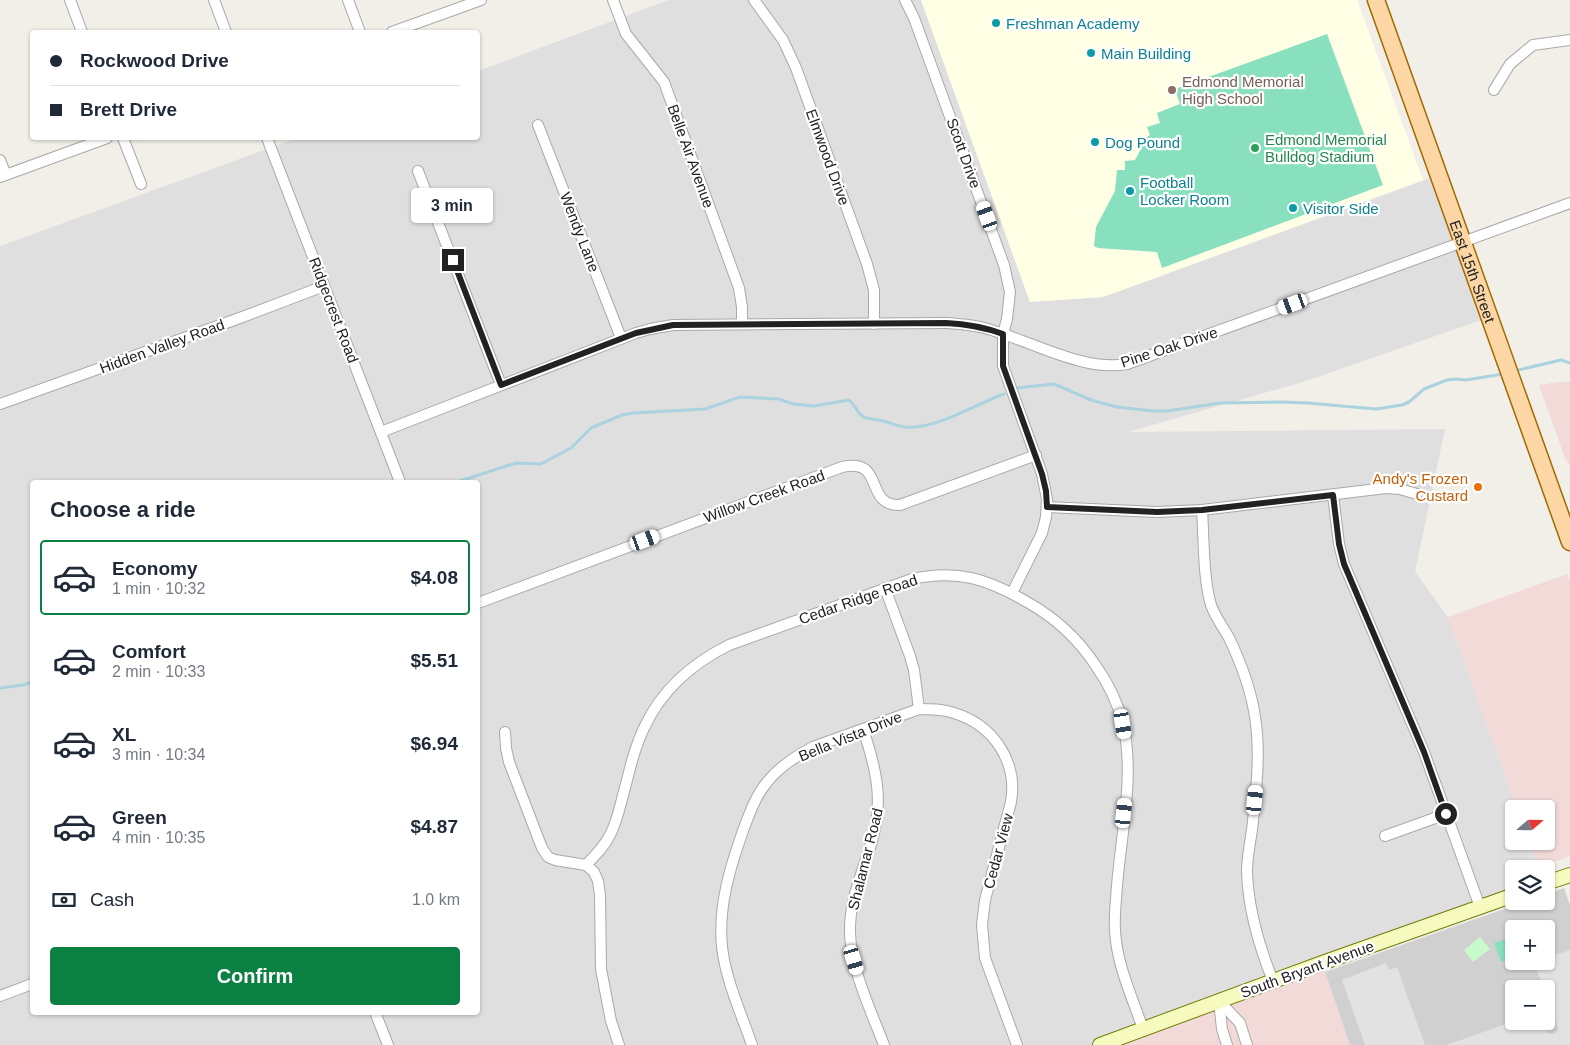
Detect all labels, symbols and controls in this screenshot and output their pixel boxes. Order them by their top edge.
place label: Freshman Academy [1006,15,1140,32]
marker: Freshman Academy [990,17,1002,29]
place label: Main Building [1101,45,1191,62]
marker: Main Building [1085,47,1097,59]
text: Rockwood Drive [80,50,229,71]
place label: Edmond Memorial High School [1182,73,1304,107]
marker: Edmond Memorial High School [1166,84,1178,96]
text: Brett Drive [80,99,177,120]
street label: Belle Air Avenue [664,102,718,210]
street label: Elmwood Drive [803,107,853,207]
street label: Scott Drive [943,116,985,190]
place label: Edmond Memorial Bulldog Stadium [1265,131,1387,165]
place label: Dog Pound [1105,134,1180,151]
marker: Dog Pound [1089,136,1101,148]
marker: Edmond Memorial Bulldog Stadium [1249,142,1261,154]
place label: Football Locker Room [1140,174,1229,208]
marker: Football Locker Room [1124,185,1136,197]
callout: 3 min [412,188,494,222]
street label: Wendy Lane [557,190,603,274]
text: 3 min [431,197,473,214]
car [974,199,999,233]
place label: Visitor Side [1303,200,1379,217]
marker: Visitor Side [1287,202,1299,214]
street label: East 15th Street [1447,218,1499,325]
route end [442,249,464,271]
street label: Ridgecrest Road [306,255,362,365]
car [1276,292,1309,316]
street label: Hidden Valley Road [97,316,227,376]
street label: Pine Oak Drive [1118,323,1220,371]
street label: Willow Creek Road [701,466,827,526]
place label: Andy's Frozen Custard [1373,470,1468,504]
marker: Andy's Frozen Custard [1472,481,1484,493]
text: Choose a ride [50,497,195,522]
car [628,528,661,552]
icon: car [52,555,97,600]
text: Economy [112,558,198,579]
text: $4.08 [410,567,458,588]
street label: Cedar Ridge Road [796,571,920,627]
text: 1 min · 10:32 [112,580,205,597]
icon: car [52,638,97,683]
text: Comfort [112,641,186,662]
text: $5.51 [410,650,458,671]
text: 2 min · 10:33 [112,663,205,680]
street label: Bella Vista Drive [796,708,904,764]
car [1113,708,1132,740]
icon: car [52,721,97,766]
text: XL [112,724,136,745]
text: $6.94 [410,733,458,754]
text: 3 min · 10:34 [112,746,205,763]
car [1245,784,1264,816]
car [1114,797,1133,829]
north arrow [1505,800,1555,850]
map controls [1505,800,1555,1030]
route start [1435,803,1457,825]
icon: car [52,804,97,849]
street label: Shalamar Road [844,806,886,912]
text: Green [112,807,167,828]
street label: Cedar View [980,811,1016,891]
text: $4.87 [410,816,458,837]
text: 4 min · 10:35 [112,829,205,846]
button: layers [1505,860,1555,910]
icon: cash [50,886,78,914]
text: Cash [90,889,134,910]
text: 1.0 km [412,891,460,908]
button: + [1505,920,1555,970]
street label: South Bryant Avenue [1238,937,1376,1001]
car [842,943,865,977]
button: Confirm [50,947,460,1005]
button: − [1505,980,1555,1030]

